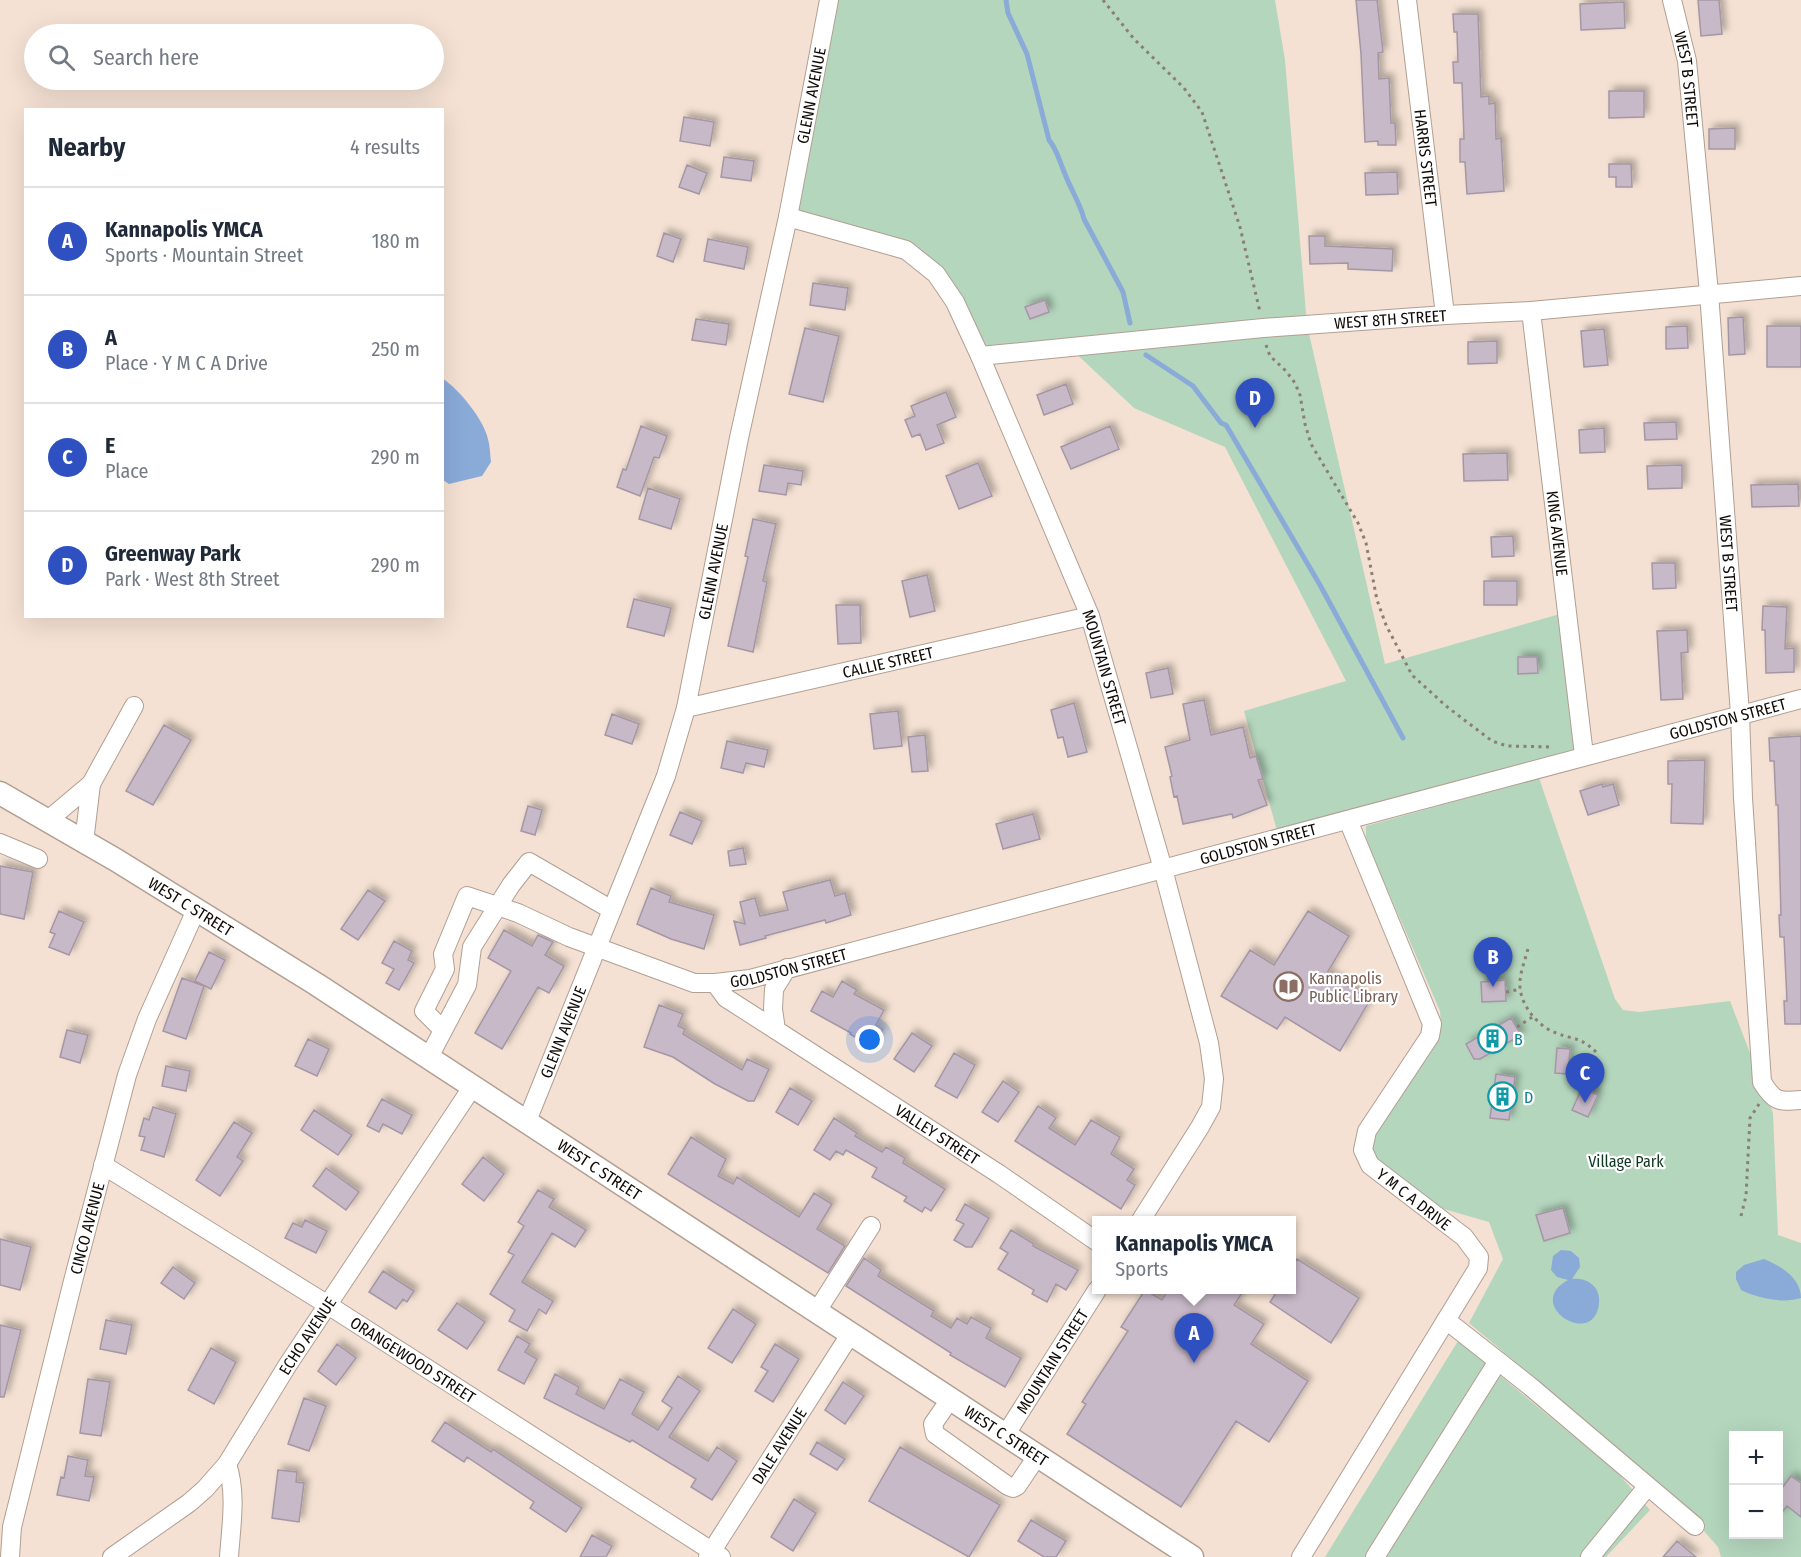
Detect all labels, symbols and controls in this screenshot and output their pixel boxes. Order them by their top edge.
search box [24,24,444,90]
street label: WEST B STREET [1670,29,1702,129]
icon: search [45,41,78,74]
text: Search here [93,44,199,71]
street label: GLENN AVENUE [793,46,830,145]
street label: HARRIS STREET [1410,108,1441,208]
text: Nearby [48,132,125,163]
text: 4 results [350,135,420,159]
text: Kannapolis YMCA [105,216,263,243]
text: A [62,229,73,253]
text: 180 m [372,229,420,253]
text: Sports · Mountain Street [105,243,303,267]
street label: WEST 8TH STREET [1333,306,1448,333]
text: A [105,324,117,351]
text: B [62,337,73,361]
text: 250 m [372,337,420,361]
text: Place · Y M C A Drive [105,351,268,375]
pin: D [1236,378,1274,428]
text: E [105,432,115,459]
text: C [62,445,73,469]
text: 290 m [371,445,420,469]
text: Place [105,459,148,483]
street label: KING AVENUE [1543,490,1572,577]
street label: WEST B STREET [1715,514,1741,613]
street label: GLENN AVENUE [695,522,732,621]
text: Greenway Park [105,540,241,567]
text: D [62,553,73,577]
text: 290 m [371,553,420,577]
text: Park · West 8th Street [105,567,280,591]
street label: MOUNTAIN STREET [1078,607,1130,728]
street label: CALLIE STREET [841,643,936,682]
street label: GOLDSTON STREET [1667,694,1789,744]
street label: GOLDSTON STREET [1198,819,1319,869]
street label: WEST C STREET [145,873,237,941]
pin: B [1474,938,1512,987]
street label: GOLDSTON STREET [729,944,849,991]
place label: Kannapolis Public Library [1309,969,1399,1006]
library icon: Kannapolis Public Library [1272,971,1304,1003]
street label: GLENN AVENUE [536,983,590,1081]
building icon: B [1477,1023,1509,1055]
your location [855,1025,884,1054]
place label: B [1514,1030,1523,1049]
pin: C [1566,1054,1604,1103]
building icon: D [1487,1081,1519,1113]
place label: D [1524,1088,1533,1107]
street label: VALLEY STREET [892,1101,983,1169]
street label: WEST C STREET [554,1136,645,1204]
park label: Village Park [1588,1152,1664,1171]
street label: Y M C A DRIVE [1373,1165,1455,1234]
street label: CINCO AVENUE [66,1180,108,1276]
popup [1092,1216,1296,1294]
text: Kannapolis YMCA [1115,1230,1273,1257]
text: Sports [1115,1257,1168,1281]
street label: ECHO AVENUE [275,1293,340,1378]
street label: MOUNTAIN STREET [1012,1306,1093,1417]
street label: ORANGEWOOD STREET [347,1313,479,1407]
pin: A [1174,1314,1214,1363]
street label: WEST C STREET [960,1402,1052,1470]
street label: DALE AVENUE [748,1404,811,1488]
map controls [1729,1431,1783,1539]
button: + [1729,1431,1783,1485]
button: − [1729,1485,1783,1539]

